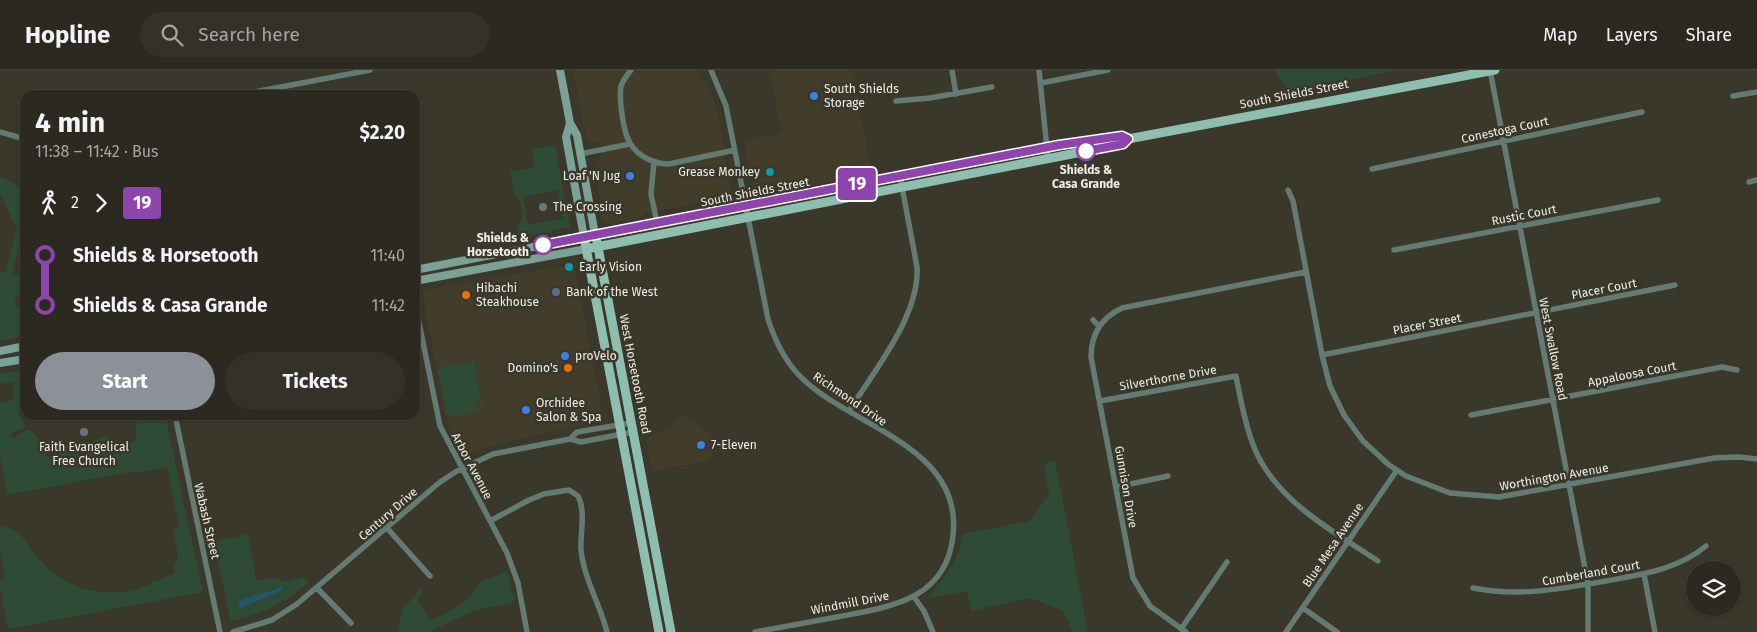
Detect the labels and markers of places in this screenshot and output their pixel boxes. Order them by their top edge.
place label: South Shields Storage [824,82,899,110]
marker: South Shields Storage [808,90,820,102]
marker: Shields & Casa Grande [1076,141,1096,161]
place label: Shields & Casa Grande [1052,163,1120,191]
place label: Grease Monkey [678,165,760,179]
marker: Grease Monkey [764,166,776,178]
place label: Loaf 'N Jug [563,169,621,183]
marker: Loaf 'N Jug [624,170,636,182]
place label: The Crossing [553,200,622,214]
marker: The Crossing [537,201,549,213]
place label: Shields & Horsetooth [467,231,529,259]
marker: Shields & Horsetooth [533,235,553,255]
place label: Early Vision [579,260,642,274]
marker: Early Vision [563,261,575,273]
place label: Hibachi Steakhouse [476,281,539,309]
place label: Bank of the West [566,285,658,299]
marker: Bank of the West [550,286,562,298]
marker: Hibachi Steakhouse [460,289,472,301]
place label: proVelo [575,349,617,363]
marker: proVelo [559,350,571,362]
place label: Domino's [508,361,558,375]
marker: Domino's [562,362,574,374]
place label: Orchidee Salon & Spa [536,396,602,424]
marker: Orchidee Salon & Spa [520,404,532,416]
marker: Faith Evangelical Free Church [78,426,90,438]
place label: 7-Eleven [711,438,757,452]
marker: 7-Eleven [695,439,707,451]
place label: Faith Evangelical Free Church [39,440,130,468]

